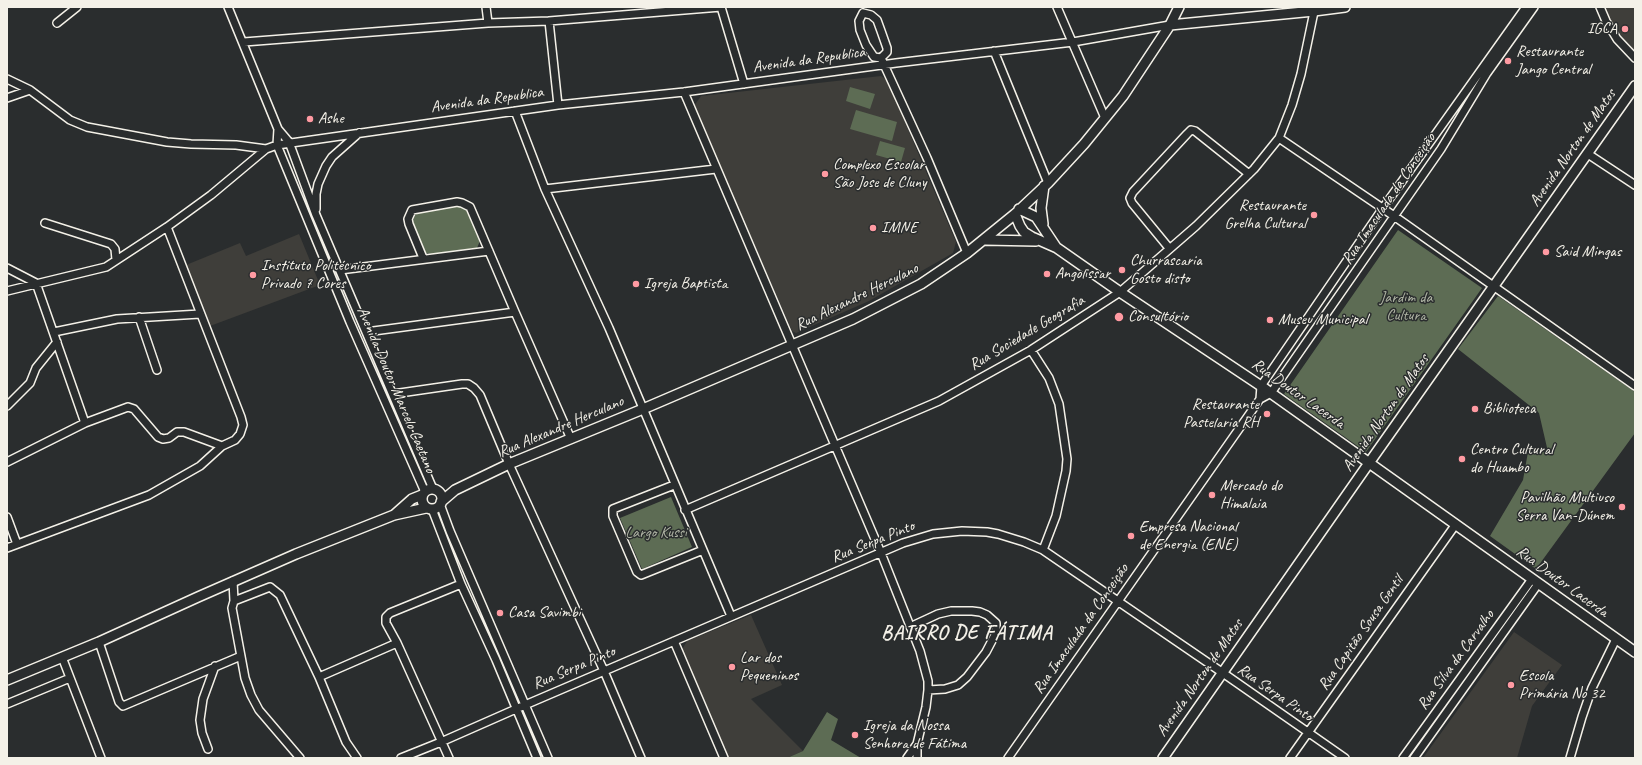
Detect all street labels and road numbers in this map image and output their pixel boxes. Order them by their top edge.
street label: Avenida da Republica [751,43,867,77]
street label: Avenida da Republica [429,83,545,117]
street label: Avenida Norton de Matos [1525,86,1621,210]
street label: Rua Imaculada da Conceição [1338,130,1440,268]
street label: Rua Alexandre Herculano [793,259,921,335]
street label: Rua Sociedade Geografia [966,291,1088,375]
street label: Avenida Doutor Marcelo Caetano [352,304,440,476]
street label: Avenida Norton de Matos [1338,351,1434,475]
street label: Rua Doutor Lacerda [1248,355,1348,433]
street label: Rua Alexandre Herculano [496,392,626,462]
street label: Rua Serpa Pinto [829,517,917,567]
street label: Rua Doutor Lacerda [1512,542,1612,622]
street label: Rua Imaculada da Conceição [1029,560,1133,698]
street label: Rua Capitão Sousa Gentil [1314,572,1408,694]
street label: Rua Silva da Carvalho [1413,606,1499,714]
street label: Avenida Norton de Matos [1152,616,1248,740]
street label: Rua Serpa Pinto [530,642,618,694]
street label: Rua Serpa Pinto [1234,660,1316,726]

